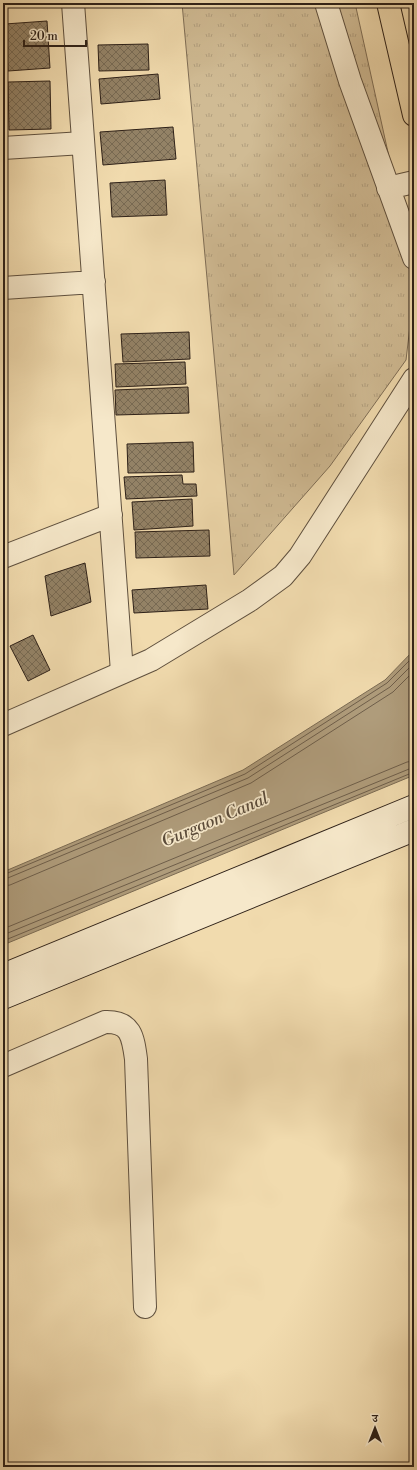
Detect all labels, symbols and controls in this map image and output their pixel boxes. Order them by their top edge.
scale bar [24,22,86,48]
text: 20 m [30,29,58,44]
water label: Gurgaon Canal [158,787,272,853]
north arrow [355,1408,395,1448]
text: उ [371,1412,379,1426]

